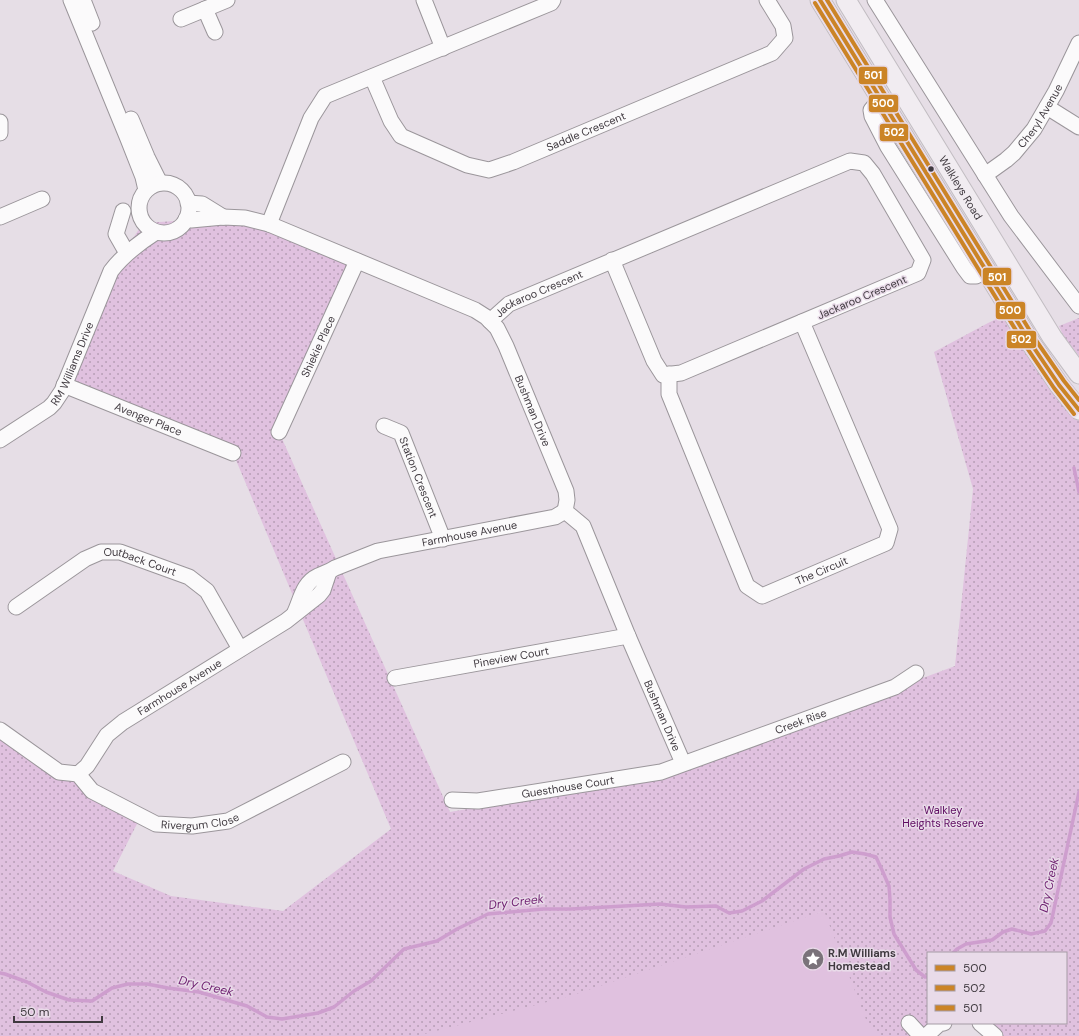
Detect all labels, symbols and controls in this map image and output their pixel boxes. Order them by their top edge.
line badge: 501 [858,66,888,85]
text: 501 [864,68,882,82]
street label: Cheryl Avenue [1014,82,1065,151]
line badge: 500 [868,94,899,113]
text: 500 [872,96,894,110]
street label: Saddle Crescent [544,108,628,154]
line badge: 502 [879,123,909,142]
text: 502 [884,125,904,139]
street label: Walkleys Road [936,153,986,222]
unlabelled marker [926,164,936,174]
street label: Jackaroo Crescent [492,267,585,320]
line badge: 501 [982,267,1012,286]
text: 501 [988,270,1006,284]
street label: Jackaroo Crescent [815,272,909,322]
line badge: 500 [995,301,1026,320]
text: 500 [999,303,1021,317]
street label: Shiekie Place [298,313,338,380]
street label: RM Williams Drive [47,320,96,408]
line badge: 502 [1006,330,1037,349]
text: 502 [1011,332,1031,346]
street label: Bushman Drive [512,373,554,448]
street label: Avenger Place [113,399,184,439]
street label: Station Crescent [396,435,441,520]
street label: Farmhouse Avenue [421,517,518,549]
street label: Outback Court [104,545,178,579]
street label: The Circuit [793,553,850,588]
street label: Pineview Court [472,643,550,671]
street label: Farmhouse Avenue [135,656,224,718]
street label: Bushman Drive [641,678,684,753]
street label: Creek Rise [773,705,828,737]
street label: Guesthouse Court [521,773,615,801]
park label: Walkley Heights Reserve [902,803,984,830]
street label: Rivergum Close [161,810,241,833]
water label: Dry Creek [1035,855,1063,914]
water label: Dry Creek [487,891,545,913]
place icon: R.M Williams Homestead [800,946,826,972]
place label: R.M Williams Homestead [828,946,896,973]
legend [927,952,1067,1024]
text: 500 [963,960,987,976]
water label: Dry Creek [177,972,236,1000]
text: 502 [963,980,985,996]
scale bar [14,998,102,1024]
text: 501 [963,1000,982,1016]
text: 50 m [20,1004,49,1020]

